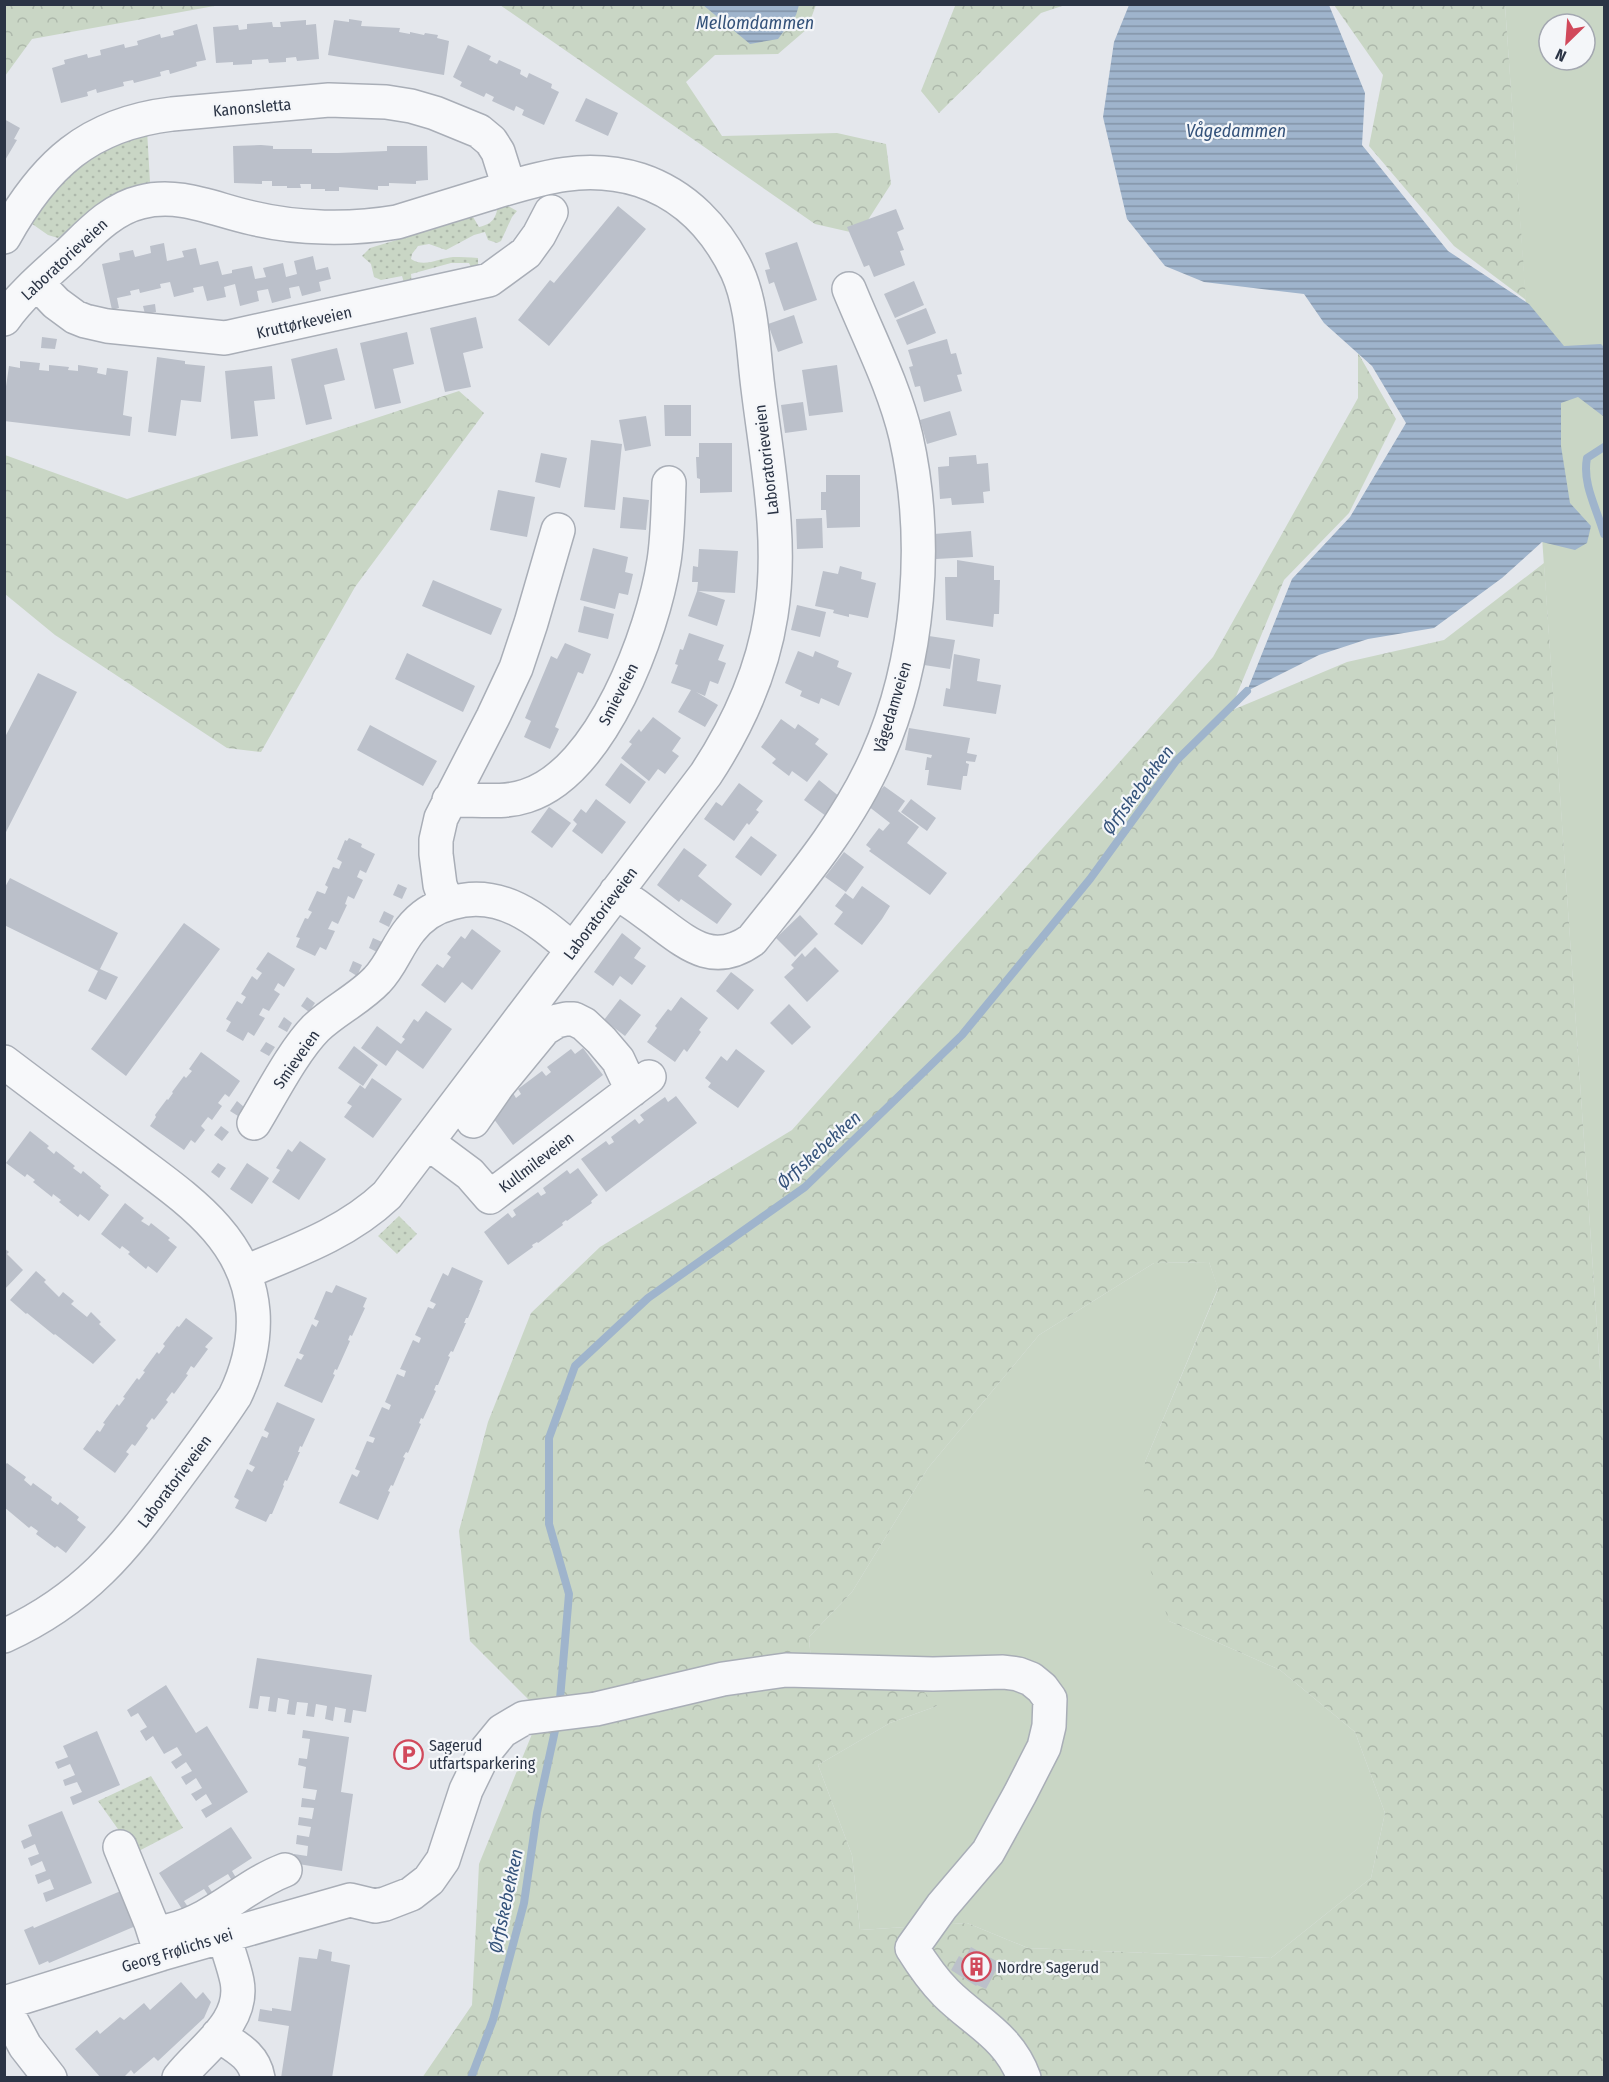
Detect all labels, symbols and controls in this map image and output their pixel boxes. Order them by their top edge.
water label: Mellomdammen [696,12,814,34]
north arrow [1537,12,1597,72]
text: N [1553,45,1569,66]
street label: Kanonsletta [212,95,292,120]
water label: Vågedammen [1186,120,1286,142]
street label: Laboratorieveien [17,215,111,304]
street label: Kruttørkeveien [255,302,354,343]
street label: Laboratorieveien [750,404,783,516]
street label: Vågedamveien [870,659,915,755]
street label: Smieveien [595,660,642,729]
water label: Ørfiskebekken [1097,741,1179,839]
street label: Laboratorieveien [559,863,641,963]
street label: Smieveien [269,1026,324,1092]
water label: Ørfiskebekken [772,1106,866,1194]
street label: Kullmileveien [495,1128,577,1197]
street label: Laboratorieveien [133,1431,215,1531]
place label: Sagerud utfartsparkering [429,1736,536,1773]
parking icon: Sagerud utfartsparkering [392,1738,424,1770]
water label: Ørfiskebekken [484,1847,528,1955]
street label: Georg Frølichs vei [119,1925,235,1976]
building icon: Nordre Sagerud [960,1951,992,1983]
place label: Nordre Sagerud [997,1958,1099,1977]

